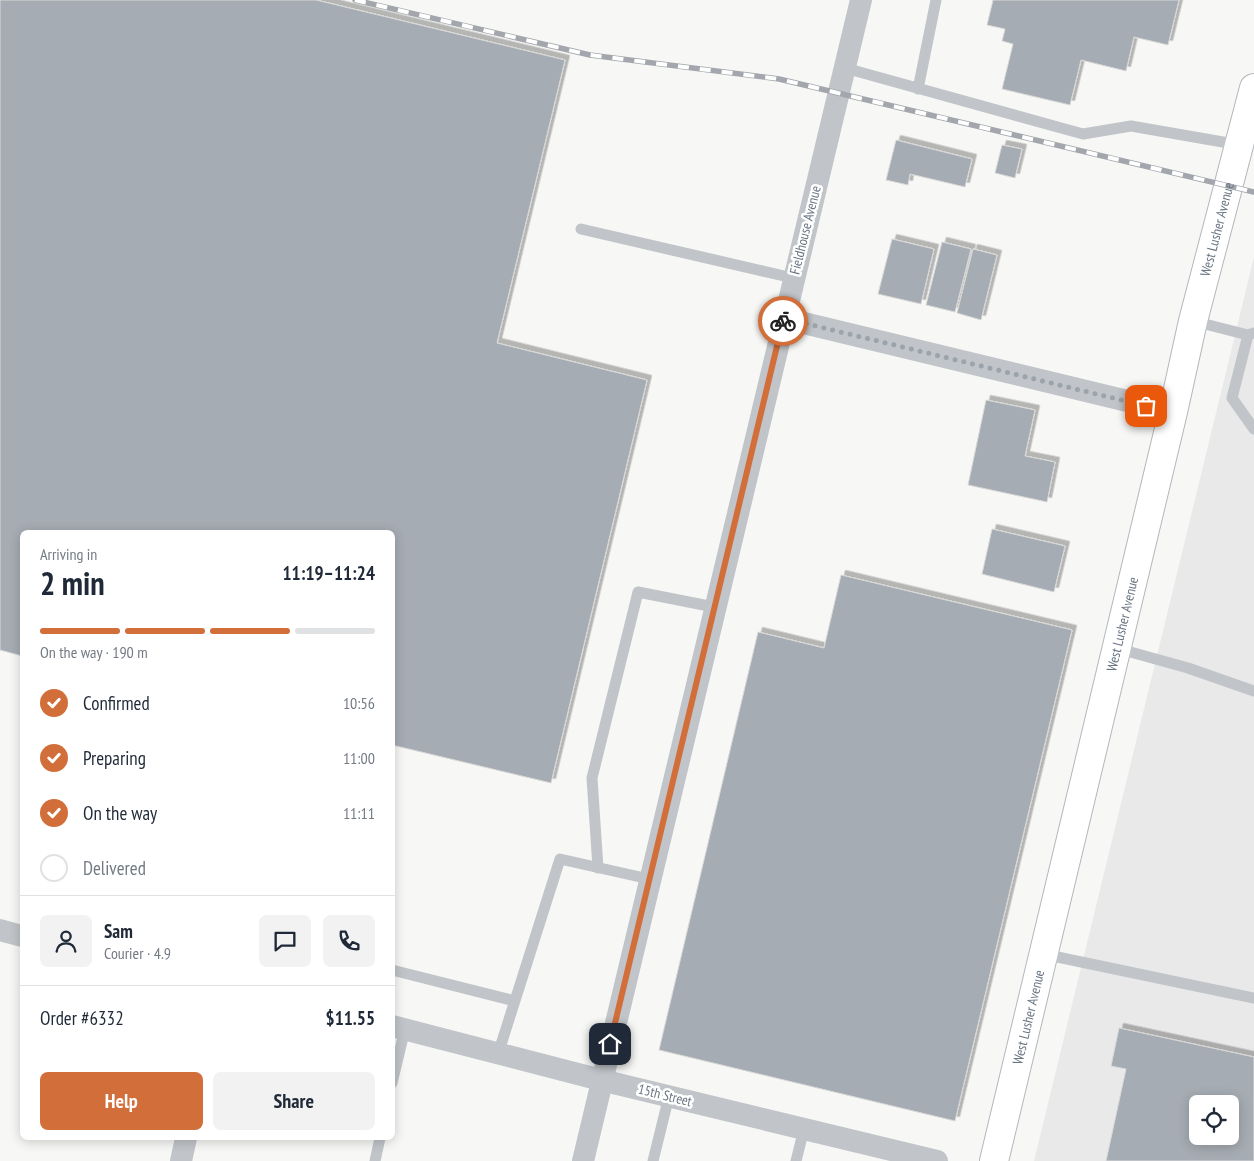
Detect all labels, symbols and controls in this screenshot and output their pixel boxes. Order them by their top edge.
street label: West Lusher Avenue [1196,180,1238,278]
street label: Fieldhouse Avenue [785,184,825,276]
courier [758,296,808,346]
icon: bike [769,307,797,335]
pin [1125,385,1167,427]
icon: bag [1132,392,1160,420]
text: Arriving in [40,544,97,564]
text: 11:19–11:24 [282,561,375,585]
text: 2 min [40,562,105,604]
street label: West Lusher Avenue [1102,575,1142,673]
text: On the way · 190 m [40,642,148,662]
icon: check [40,689,68,717]
text: Confirmed [83,691,150,715]
text: 10:56 [343,693,375,713]
icon: check [40,744,68,772]
text: Preparing [83,746,146,770]
text: 11:00 [343,748,375,768]
icon: check [40,799,68,827]
text: On the way [83,801,157,825]
text: 11:11 [343,803,375,823]
text: Delivered [83,856,146,880]
button: person [40,915,92,967]
button: chat [259,915,311,967]
button: phone [323,915,375,967]
text: Sam [104,919,133,943]
text: Courier · 4.9 [104,943,171,963]
street label: West Lusher Avenue [1008,968,1048,1066]
text: Order #6332 [40,1006,124,1030]
text: $11.55 [326,1006,375,1030]
pin [589,1023,631,1065]
icon: home [596,1030,624,1058]
button: Help [40,1072,203,1130]
button: Share [213,1072,375,1130]
street label: 15th Street [636,1080,694,1110]
map controls [1189,1095,1239,1145]
button: locate [1189,1095,1239,1145]

